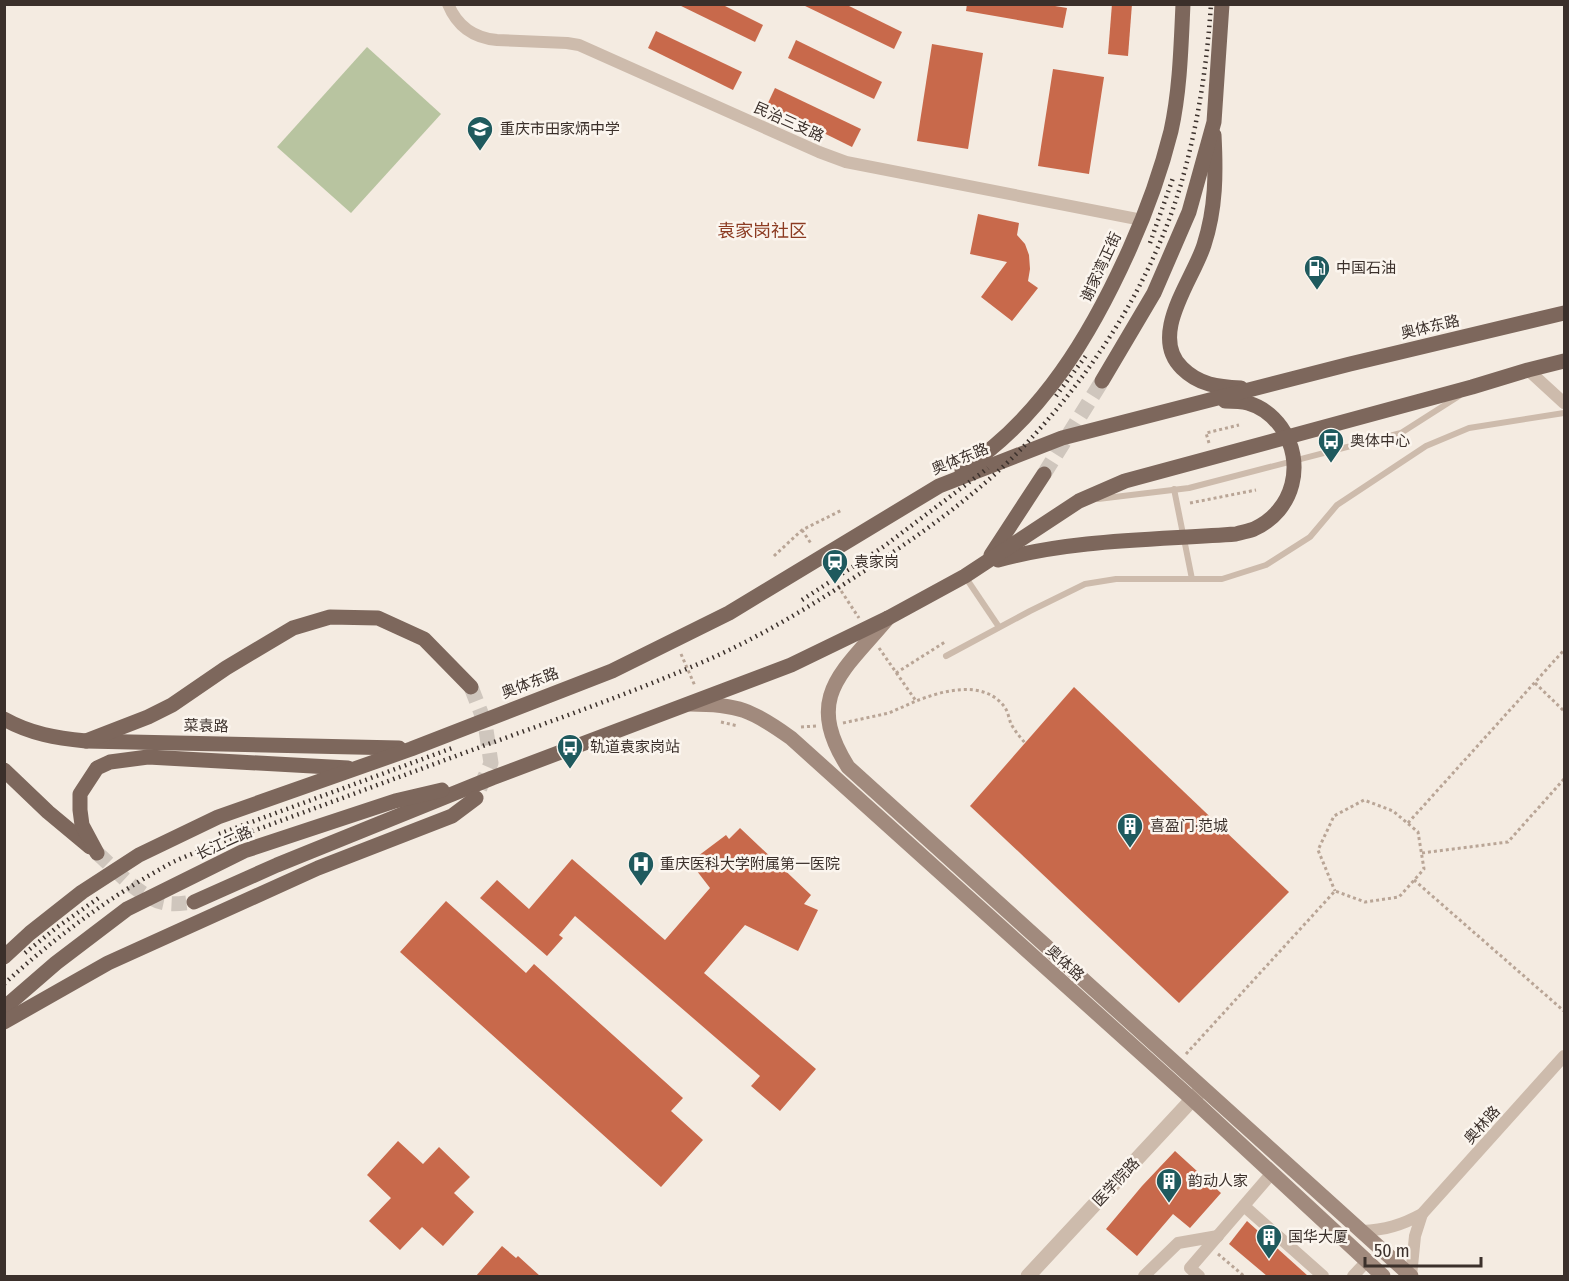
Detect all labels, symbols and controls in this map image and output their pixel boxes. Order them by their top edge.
street label: 民治三支路 [751,99,827,145]
school or university icon: 重庆市田家炳中学 [465,114,495,152]
place label: 重庆市田家炳中学 [500,120,620,138]
district label: 袁家岗社区 [717,220,807,242]
street label: 谢家湾正街 [1077,229,1125,305]
fuel station icon: 中国石油 [1302,253,1332,291]
place label: 中国石油 [1336,259,1396,277]
street label: 奥体东路 [1399,311,1461,343]
bus stop icon: 奥体中心 [1316,426,1346,464]
place label: 奥体中心 [1350,432,1410,450]
street label: 奥体东路 [929,439,991,479]
station icon: 袁家岗 [820,547,850,585]
place label: 袁家岗 [854,553,899,571]
street label: 奥体东路 [499,664,561,702]
street label: 菜袁路 [183,717,229,735]
bus stop icon: 轨道袁家岗站 [555,732,585,770]
place label: 轨道袁家岗站 [590,738,680,756]
building icon: 喜盈门·范城 [1115,811,1145,849]
place label: 喜盈门·范城 [1150,817,1228,835]
street label: 长江二路 [193,823,255,863]
hospital icon: 重庆医科大学附属第一医院 [626,849,656,887]
place label: 重庆医科大学附属第一医院 [660,855,840,873]
street label: 奥体路 [1042,941,1088,985]
street label: 奥林路 [1460,1102,1504,1148]
street label: 医学院路 [1089,1154,1143,1210]
building icon: 韵动人家 [1154,1166,1184,1204]
place label: 韵动人家 [1188,1172,1248,1190]
building icon: 国华大厦 [1254,1222,1284,1260]
place label: 国华大厦 [1288,1228,1348,1246]
scale bar [1365,1230,1480,1268]
text: 50 m [1374,1240,1410,1262]

